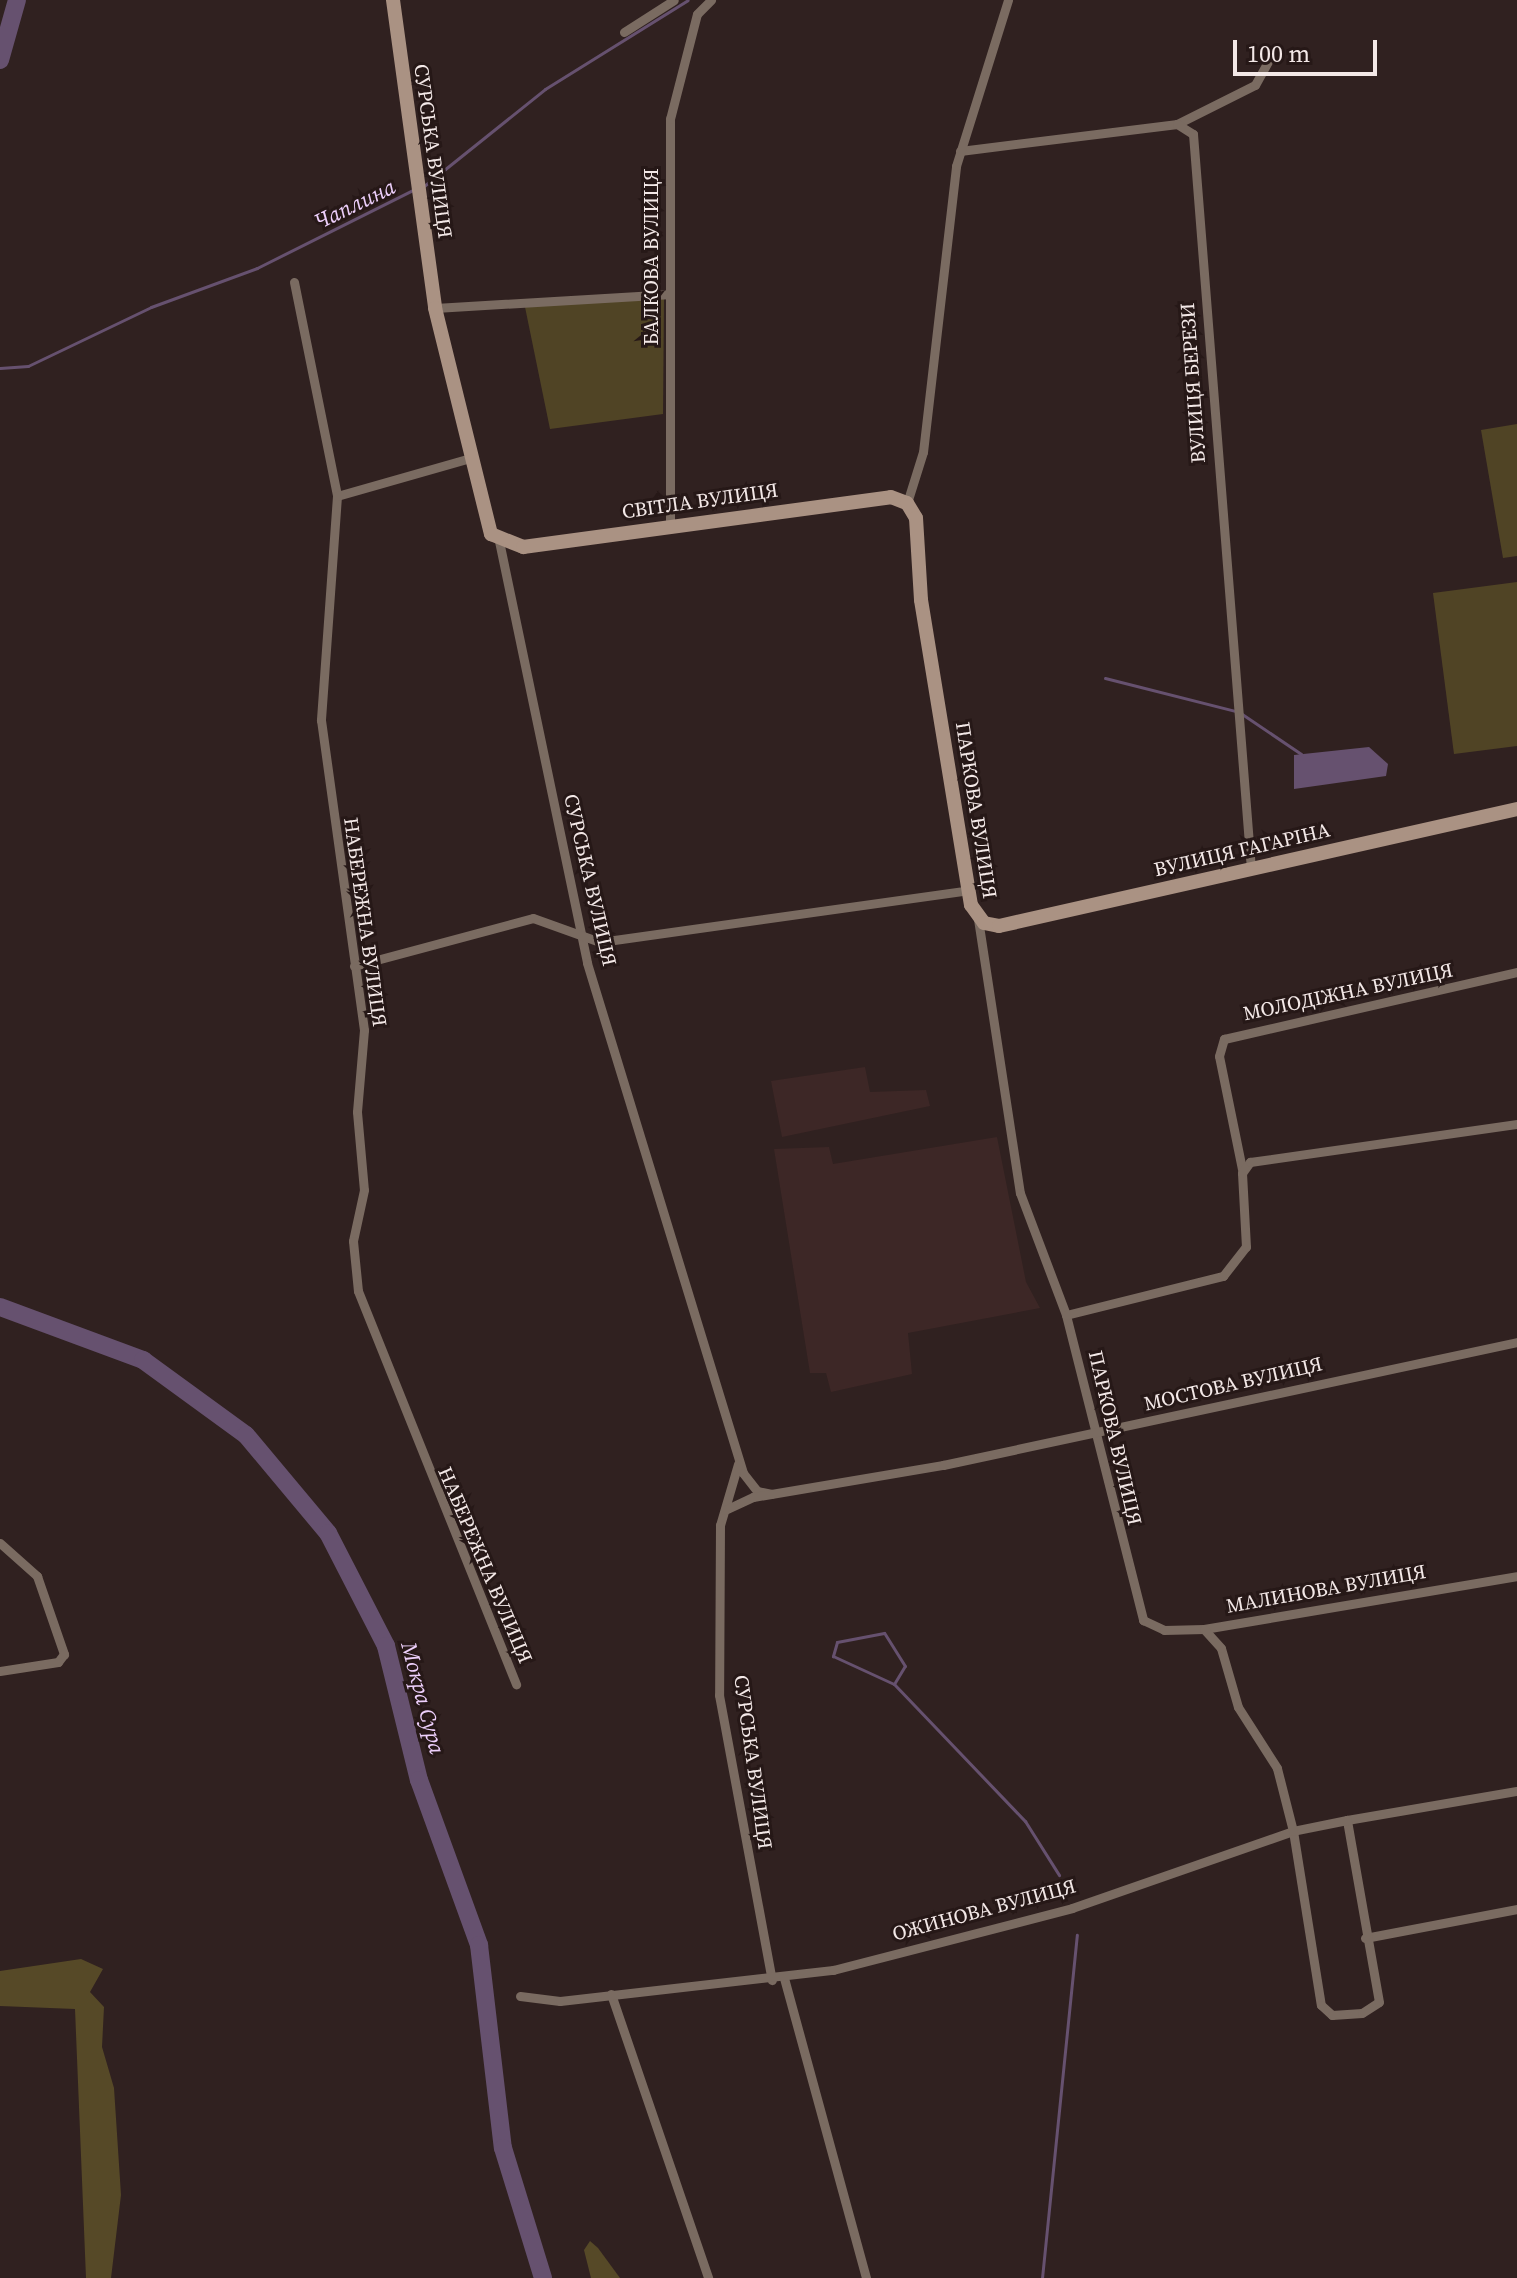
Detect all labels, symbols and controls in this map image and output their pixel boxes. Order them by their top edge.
scale bar [1237,24,1381,74]
text: 100 m [1247,37,1310,70]
street label: СУРСЬКА ВУЛИЦЯ [409,62,457,240]
street label: БАЛКОВА ВУЛИЦЯ [639,168,663,346]
water label: Чаплина [310,173,400,235]
street label: ВУЛИЦЯ БЕРЕЗИ [1175,302,1211,464]
street label: СВІТЛА ВУЛИЦЯ [620,478,780,524]
street label: ПАРКОВА ВУЛИЦЯ [950,720,1002,900]
street label: СУРСЬКА ВУЛИЦЯ [559,792,621,968]
street label: НАБЕРЕЖНА ВУЛИЦЯ [338,816,392,1028]
street label: ВУЛИЦЯ ГАГАРІНА [1152,818,1332,882]
street label: МОЛОДІЖНА ВУЛИЦЯ [1241,958,1455,1026]
street label: ПАРКОВА ВУЛИЦЯ [1083,1348,1147,1528]
street label: МОСТОВА ВУЛИЦЯ [1142,1352,1324,1416]
street label: НАБЕРЕЖНА ВУЛИЦЯ [433,1463,537,1667]
street label: МАЛИНОВА ВУЛИЦЯ [1224,1560,1428,1618]
water label: Мокра Сура [395,1639,451,1757]
street label: СУРСЬКА ВУЛИЦЯ [729,1673,777,1851]
street label: ОЖИНОВА ВУЛИЦЯ [890,1874,1078,1946]

